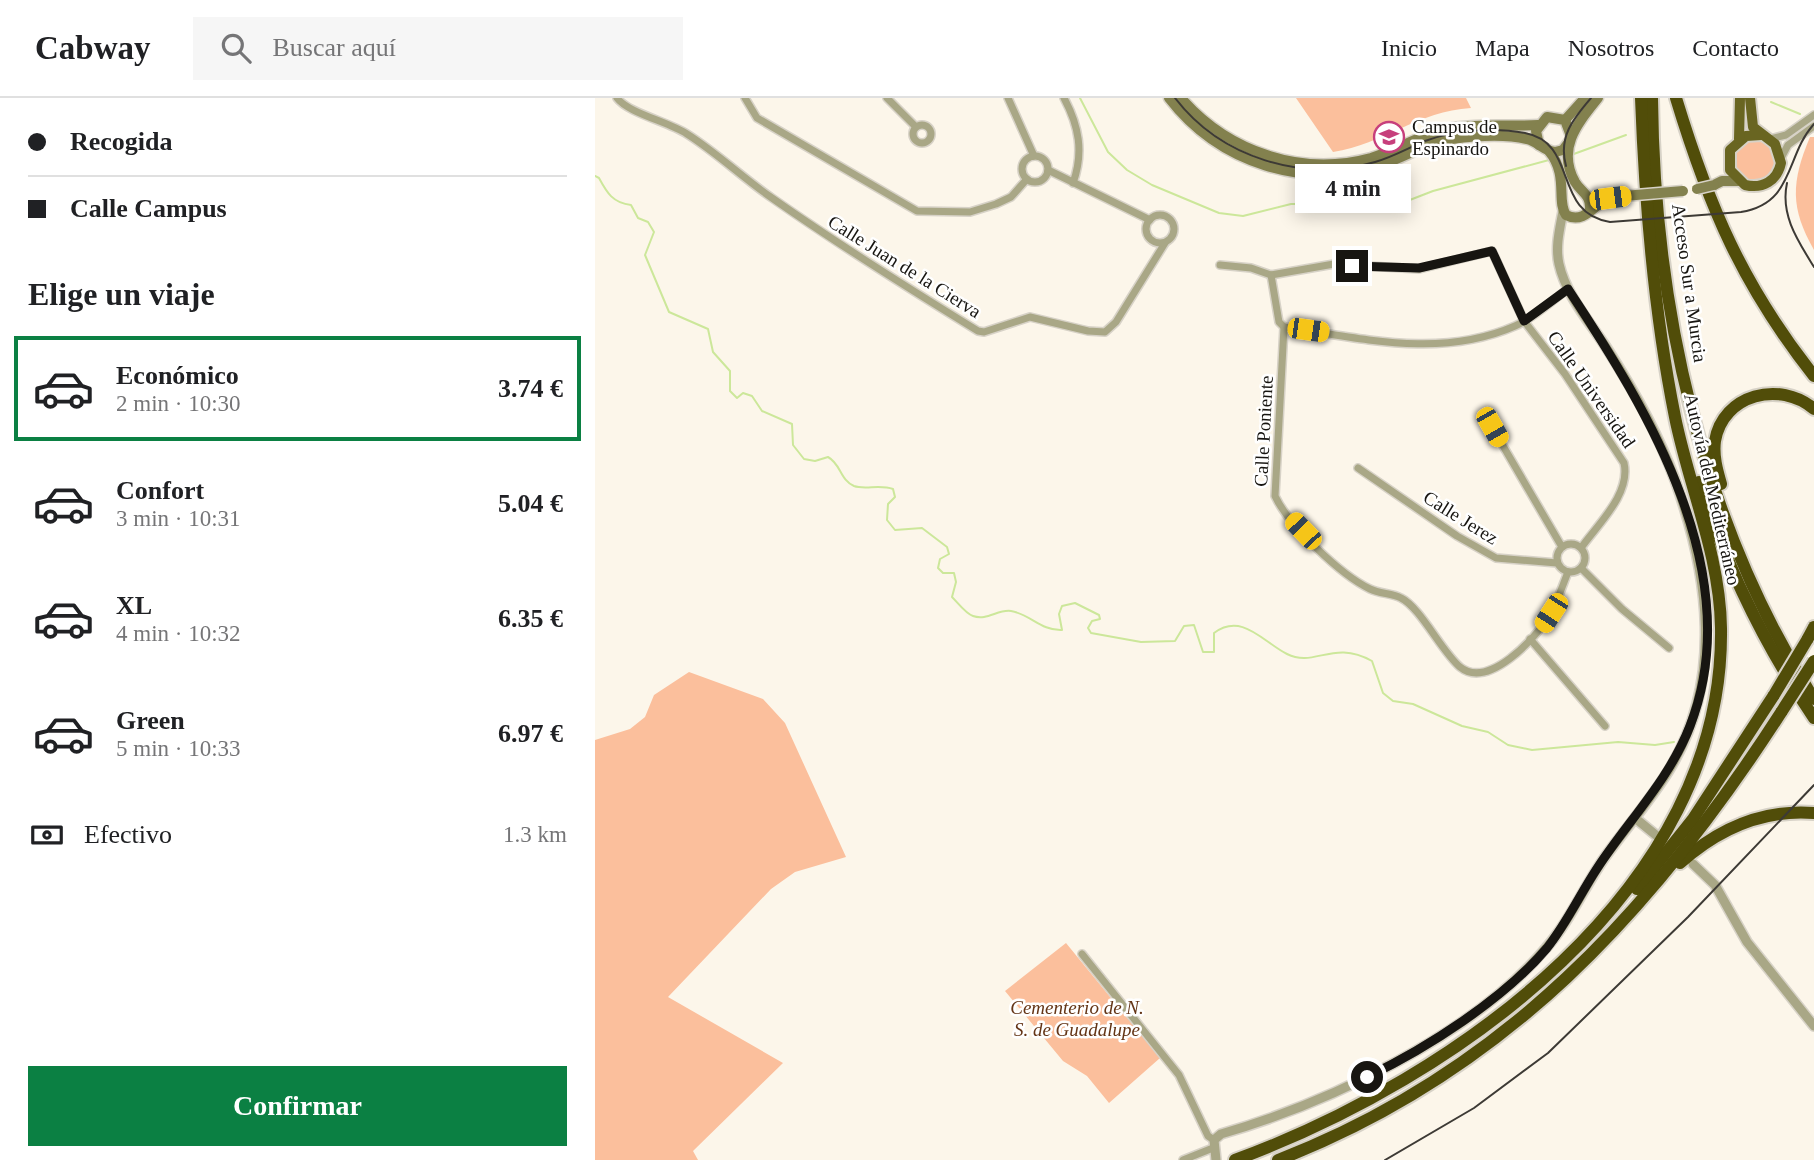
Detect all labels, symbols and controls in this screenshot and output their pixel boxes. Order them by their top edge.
search box [193,17,683,80]
icon: search [217,29,255,67]
text: Cabway [35,30,151,66]
text: Buscar aquí [273,33,396,62]
text: Inicio [1381,35,1437,61]
text: Mapa [1475,35,1530,61]
text: Nosotros [1568,35,1654,61]
text: Contacto [1692,35,1779,61]
place label: Campus de Espinardo [1412,116,1497,159]
school or university icon: Campus de Espinardo [1372,120,1406,154]
text: Recogida [70,127,173,156]
callout: 4 min [1294,164,1410,214]
text: 4 min [1325,176,1381,201]
car [1588,185,1633,211]
text: Calle Campus [70,194,227,223]
street label: Acceso Sur a Murcia [1668,202,1711,364]
street label: Calle Juan de la Cierva [824,211,985,322]
route end [1336,250,1368,282]
text: Elige un viaje [28,276,215,312]
car [1286,317,1331,343]
street label: Calle Universidad [1543,327,1640,452]
icon: car [32,357,95,420]
text: Económico [116,361,239,390]
text: 3.74 € [498,374,563,403]
street label: Calle Poniente [1250,375,1277,487]
text: 2 min · 10:30 [116,391,241,416]
street label: Autovía del Mediterráneo [1680,391,1745,587]
car [1473,404,1512,450]
icon: car [32,472,95,535]
text: Confort [116,476,204,505]
street label: Calle Jerez [1420,486,1502,549]
text: 5.04 € [498,489,563,518]
text: 3 min · 10:31 [116,506,241,531]
car [1281,509,1326,553]
icon: car [32,587,95,650]
car [1531,590,1572,636]
text: XL [116,591,152,620]
text: 6.35 € [498,604,563,633]
text: 4 min · 10:32 [116,621,241,646]
icon: car [32,702,95,765]
text: Green [116,706,185,735]
text: 6.97 € [498,719,563,748]
text: 5 min · 10:33 [116,736,241,761]
icon: cash [28,816,66,854]
text: Efectivo [84,820,172,849]
text: 1.3 km [503,822,567,847]
park label: Cementerio de N. S. de Guadalupe [1010,997,1144,1040]
route start [1351,1061,1383,1093]
button: Confirmar [28,1066,567,1146]

